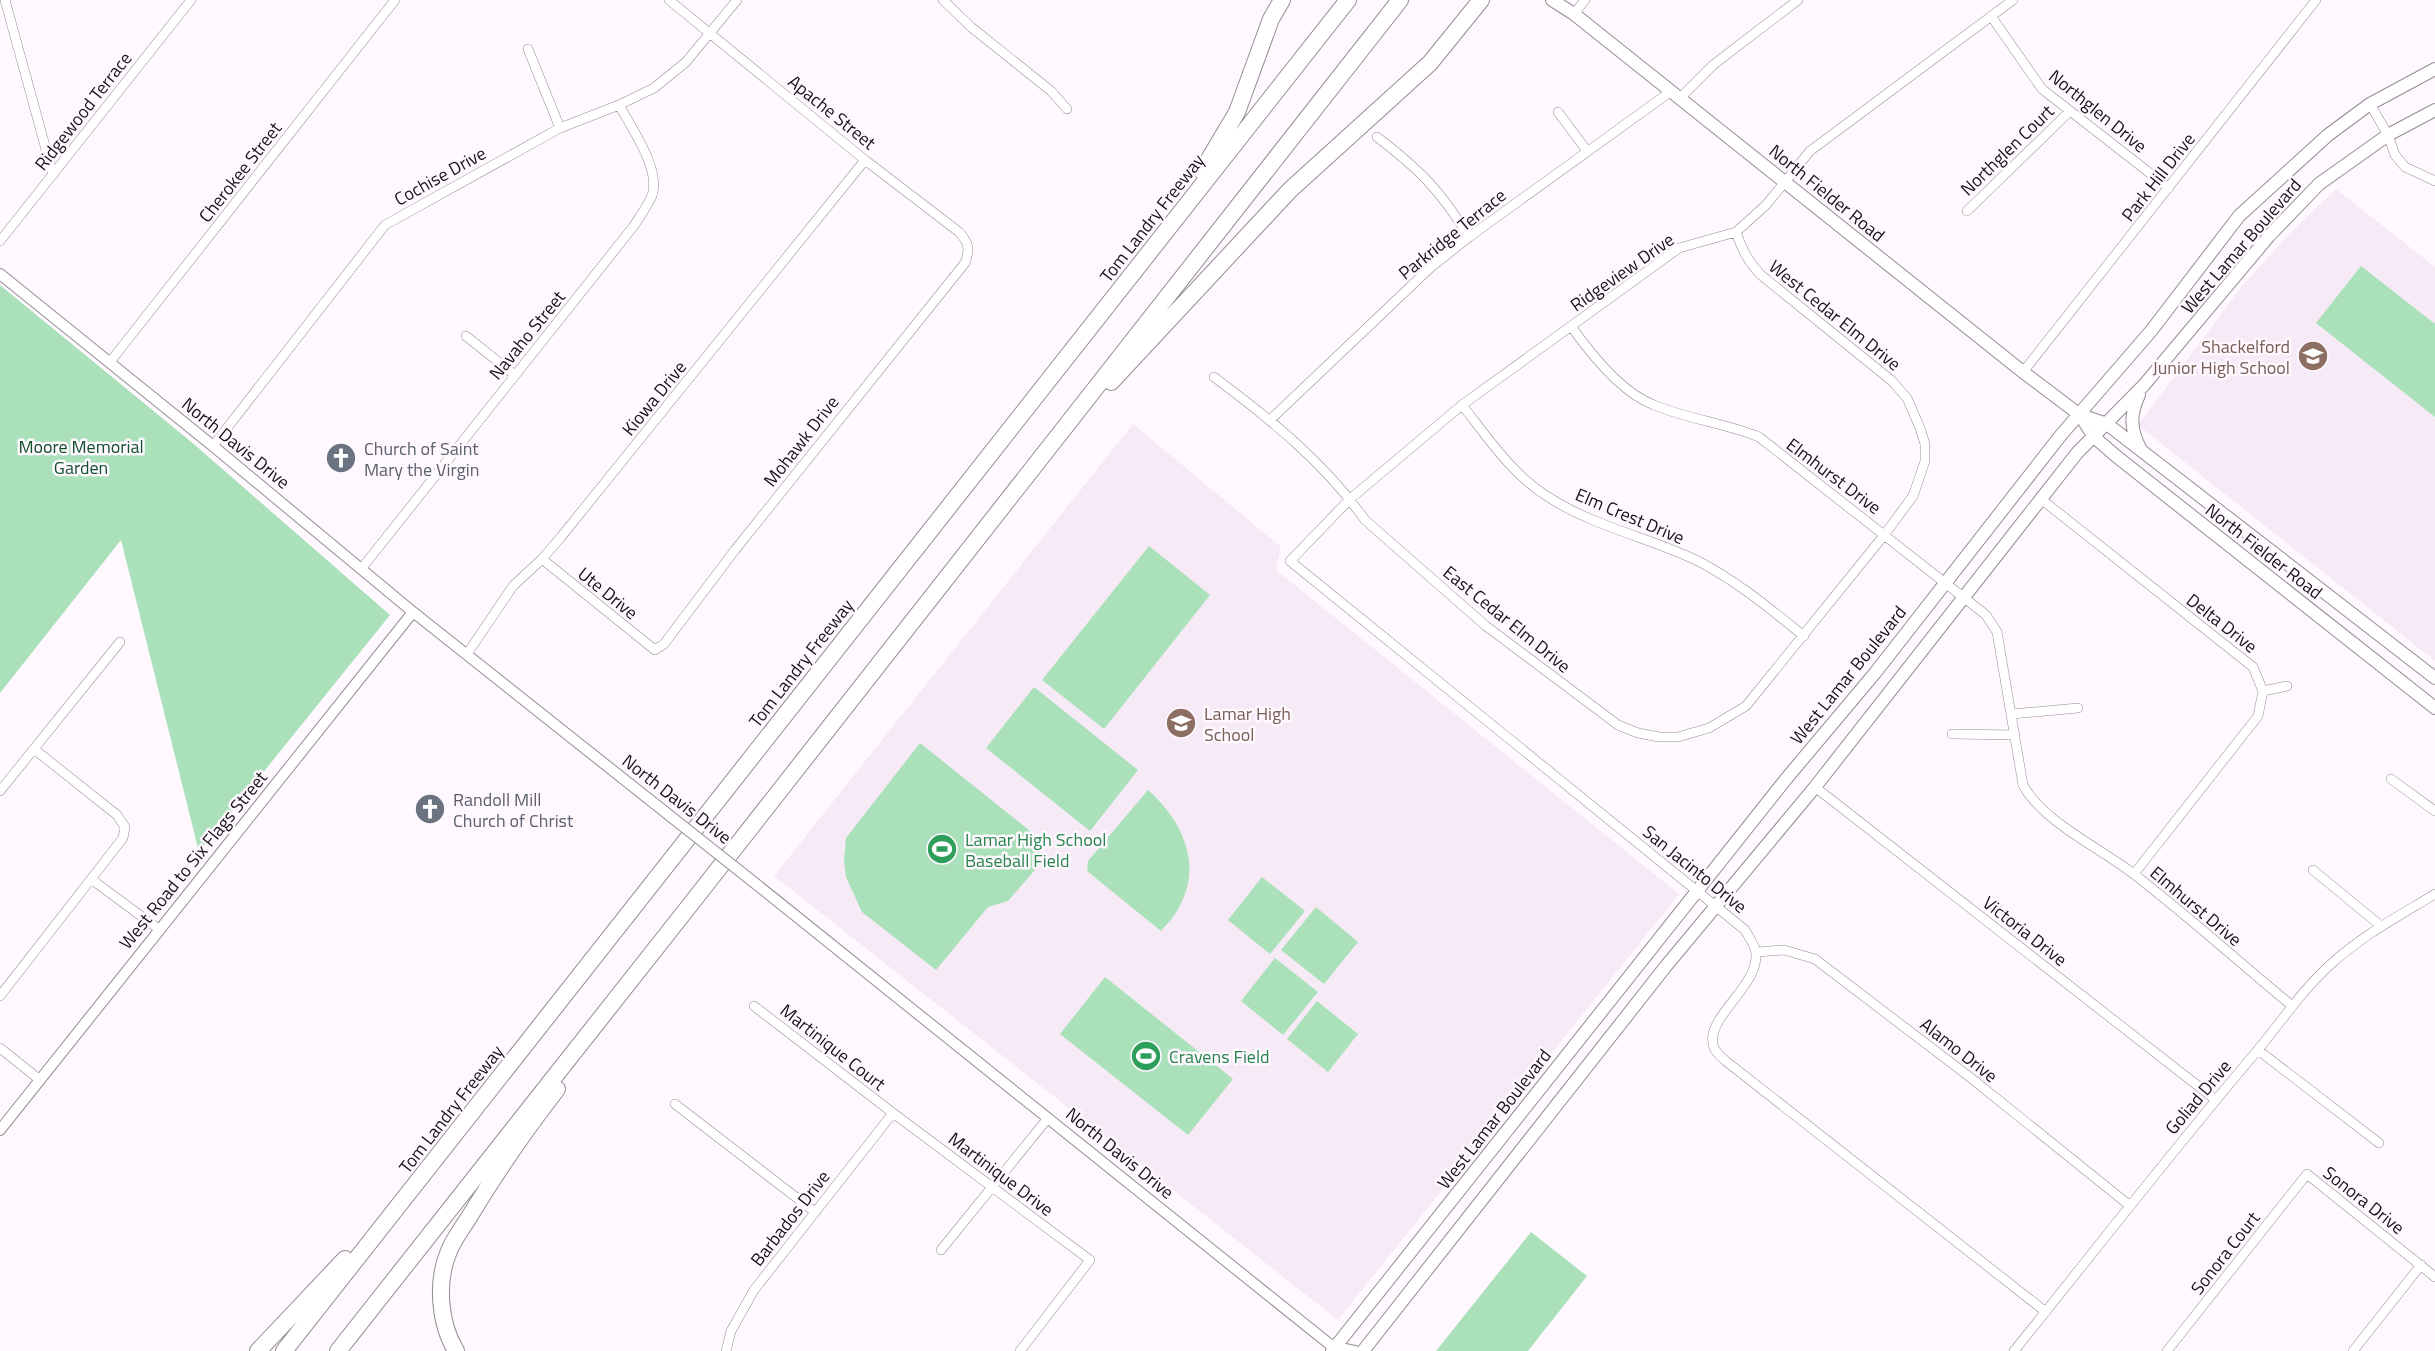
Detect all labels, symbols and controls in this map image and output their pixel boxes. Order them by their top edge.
street label: Ridgewood Terrace [28,46,138,176]
street label: Northglen Drive [2043,63,2153,159]
street label: Apache Street [782,68,882,156]
street label: Northglen Court [1954,98,2060,202]
street label: Cherokee Street [192,115,288,228]
street label: Park Hill Drive [2115,127,2201,227]
street label: North Fielder Road [1763,138,1891,248]
street label: Cochise Drive [389,140,491,212]
street label: Tom Landry Freeway [1093,148,1211,288]
street label: West Lamar Boulevard [2175,172,2307,320]
street label: Parkridge Terrace [1392,182,1512,286]
street label: Ridgeview Drive [1565,226,1679,318]
street label: West Cedar Elm Drive [1763,253,1907,377]
street label: Navaho Street [482,284,572,386]
place label: Shackelford Junior High School [2153,333,2290,381]
school or university icon: Shackelford Junior High School [2296,339,2330,373]
street label: Kiowa Drive [615,355,693,441]
street label: Mohawk Drive [757,390,845,492]
street label: North Davis Drive [176,391,296,495]
street label: Elmhurst Drive [1781,431,1887,521]
park label: Moore Memorial Garden [18,433,144,481]
place label: Church of Saint Mary the Virgin [364,435,479,483]
church icon: Church of Saint Mary the Virgin [324,441,358,475]
street label: Elm Crest Drive [1571,481,1689,551]
street label: North Fielder Road [2200,497,2328,605]
street label: East Cedar Elm Drive [1437,559,1577,679]
street label: Ute Drive [572,560,644,626]
street label: Delta Drive [2181,587,2263,659]
street label: Tom Landry Freeway [742,593,860,733]
street label: West Lamar Boulevard [1784,600,1912,750]
place label: Lamar High School [1204,700,1291,748]
school or university icon: Lamar High School [1164,706,1198,740]
street label: North Davis Drive [616,748,738,850]
street label: West Road to Six Flags Street [113,765,274,955]
place label: Randoll Mill Church of Christ [453,786,574,834]
church icon: Randoll Mill Church of Christ [413,792,447,826]
street label: San Jacinto Drive [1637,818,1753,920]
place label: Lamar High School Baseball Field [965,826,1106,874]
sports icon: Lamar High School Baseball Field [925,832,959,866]
street label: Elmhurst Drive [2144,859,2248,953]
street label: Victoria Drive [1977,889,2073,973]
street label: Martinique Court [774,997,892,1097]
street label: Alamo Drive [1915,1011,2003,1089]
street label: Tom Landry Freeway [392,1039,510,1179]
sports icon: Cravens Field [1129,1039,1163,1073]
place label: Cravens Field [1169,1043,1270,1070]
street label: West Lamar Boulevard [1431,1043,1557,1195]
street label: Goliad Drive [2159,1054,2237,1140]
street label: North Davis Drive [1060,1101,1180,1205]
street label: Martinique Drive [943,1125,1059,1223]
street label: Sonora Drive [2317,1159,2411,1241]
street label: Barbados Drive [744,1164,836,1272]
street label: Sonora Court [2184,1205,2266,1300]

